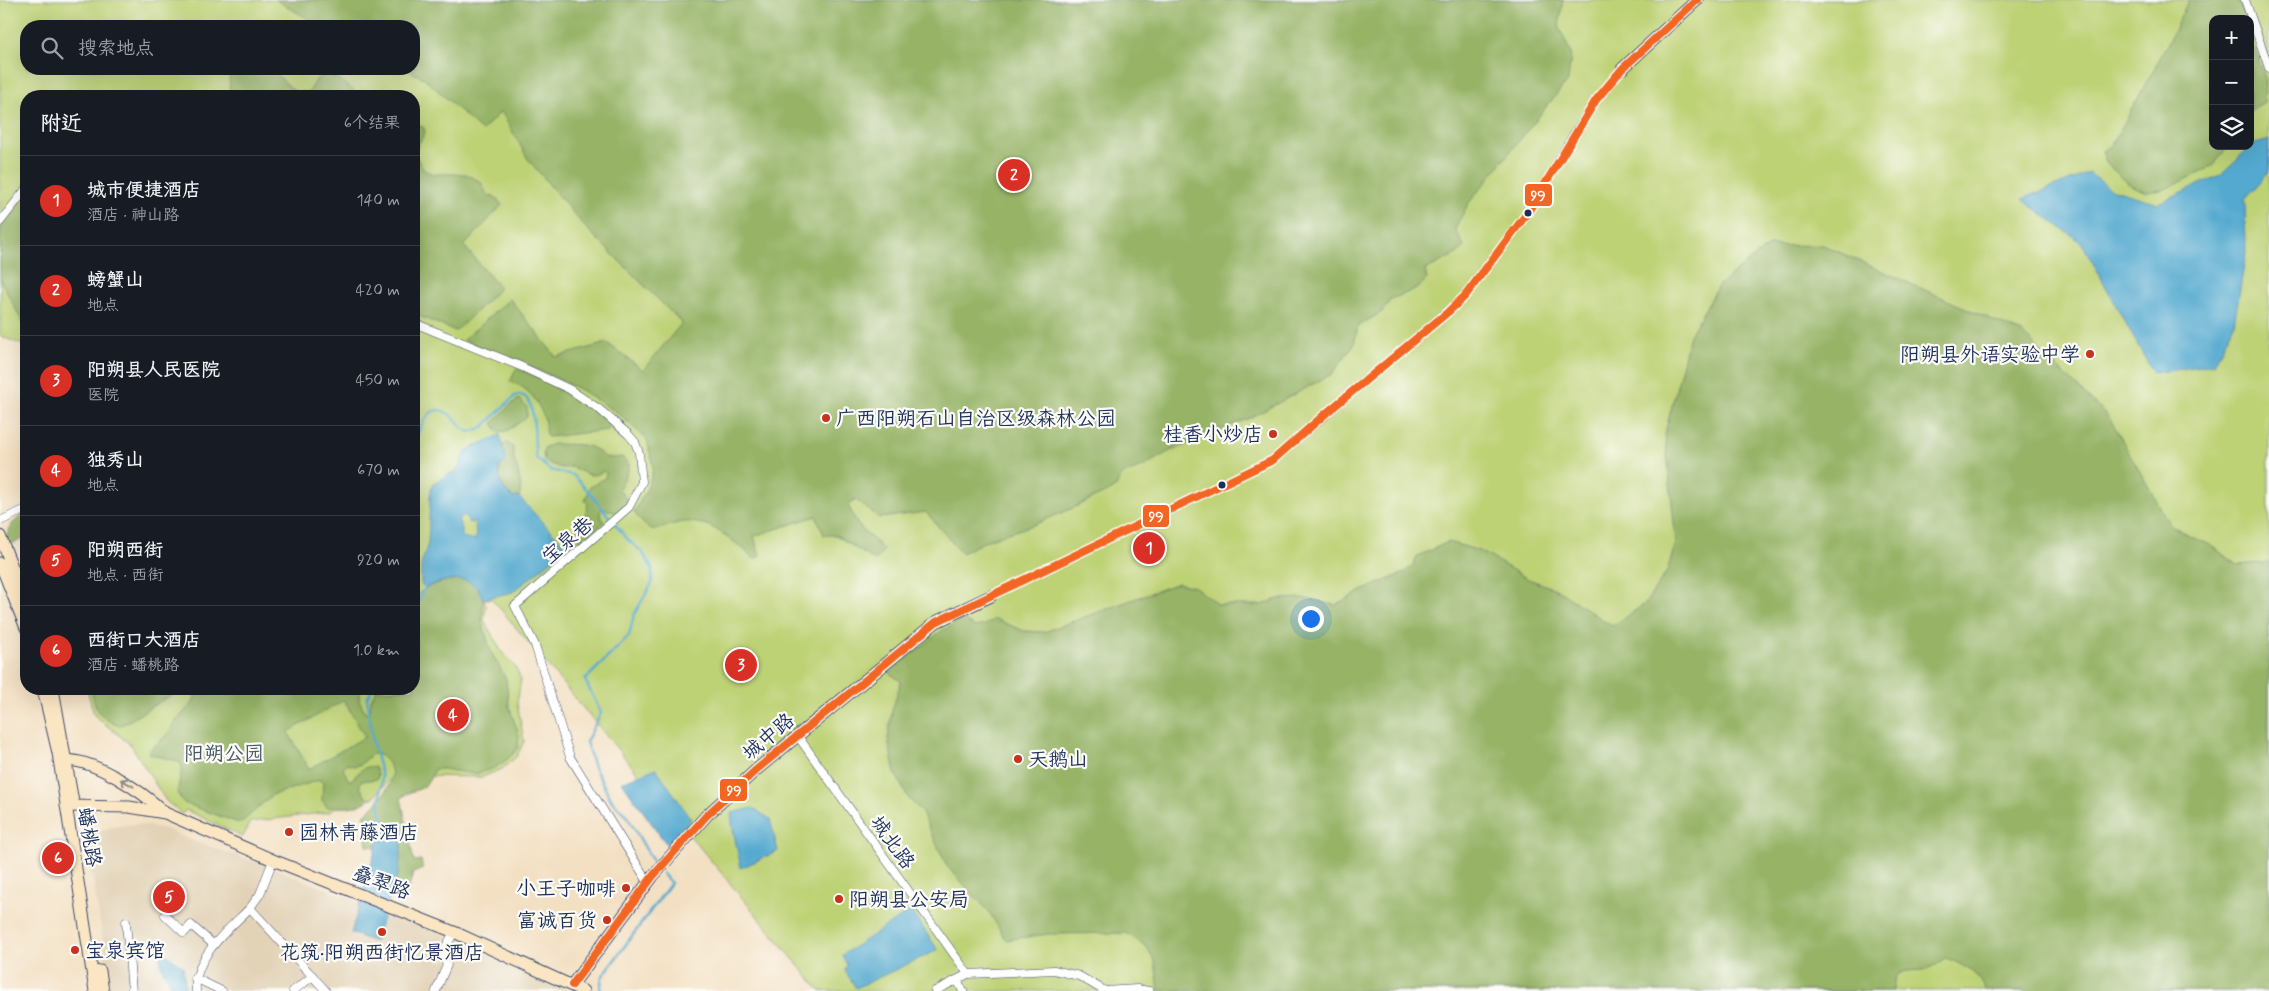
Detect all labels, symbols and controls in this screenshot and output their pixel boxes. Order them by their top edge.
map controls [2209,15,2254,150]
button: + [2209,15,2254,60]
search box [20,20,420,75]
icon: search [38,34,66,62]
text: 搜索地点 [78,36,154,61]
button: − [2209,60,2254,105]
button: layers [2209,105,2254,150]
text: 附近 [40,110,82,138]
text: 6个结果 [344,113,400,134]
pin: 2 [998,156,1030,194]
text: 城市便捷酒店 [87,178,201,203]
line badge: 99 [1524,183,1553,207]
text: 99 [1530,187,1546,205]
text: 1 [52,190,60,211]
text: 140 m [356,190,400,211]
text: 酒店 · 神山路 [87,205,179,226]
unlabelled marker [1523,208,1533,218]
text: 螃蟹山 [87,268,144,293]
text: 2 [52,280,60,301]
text: 420 m [356,280,400,301]
text: 地点 [87,295,119,316]
place label: 阳朔县外语实验中学 [1900,342,2080,369]
marker: 阳朔县外语实验中学 [2084,348,2096,360]
text: 阳朔县人民医院 [87,358,220,383]
text: 3 [52,370,60,391]
text: 450 m [355,370,400,391]
text: 医院 [87,385,119,406]
place label: 广西阳朔石山自治区级森林公园 [836,406,1116,433]
marker: 广西阳朔石山自治区级森林公园 [820,412,832,424]
place label: 桂香小炒店 [1163,422,1263,449]
marker: 桂香小炒店 [1267,428,1279,440]
text: 独秀山 [87,448,144,473]
text: 4 [51,460,61,481]
text: 670 m [357,460,400,481]
text: 地点 [87,475,119,496]
unlabelled marker [1217,480,1227,490]
line badge: 99 [1142,504,1170,528]
text: 99 [1148,508,1164,526]
street label: 宝泉巷 [536,511,600,571]
pin: 1 [1133,529,1165,567]
text: 阳朔西街 [87,538,163,563]
text: 5 [51,550,61,571]
text: 920 m [357,550,400,571]
text: 地点 · 西街 [87,565,163,586]
your location [1298,606,1324,632]
text: 西街口大酒店 [87,628,201,653]
text: 6 [52,640,60,661]
text: 1.0 km [353,640,400,661]
pin: 3 [725,646,757,684]
text: 酒店 · 蟠桃路 [87,655,179,676]
pin: 4 [437,696,469,734]
street label: 城中路 [737,707,801,767]
park label: 阳朔公园 [184,741,264,768]
place label: 天鹅山 [1028,747,1088,774]
marker: 天鹅山 [1012,753,1024,765]
one-way arrow [119,778,134,788]
line badge: 99 [719,778,748,802]
text: 99 [726,782,742,800]
street label: 蟠桃路 [70,805,107,870]
street label: 城北路 [863,811,921,876]
place label: 园林青藤酒店 [299,820,419,847]
marker: 园林青藤酒店 [283,826,295,838]
pin: 6 [42,839,74,877]
street label: 叠翠路 [349,860,415,907]
place label: 小王子咖啡 [516,876,616,903]
pin: 5 [153,878,185,916]
marker: 小王子咖啡 [620,882,632,894]
place label: 阳朔县公安局 [849,887,969,914]
marker: 阳朔县公安局 [833,893,845,905]
place label: 富诚百货 [517,908,597,935]
marker: 富诚百货 [601,914,613,926]
marker: 花筑·阳朔西街忆景酒店 [376,926,388,938]
place label: 宝泉宾馆 [85,938,165,965]
place label: 花筑·阳朔西街忆景酒店 [280,940,484,967]
marker: 宝泉宾馆 [69,944,81,956]

